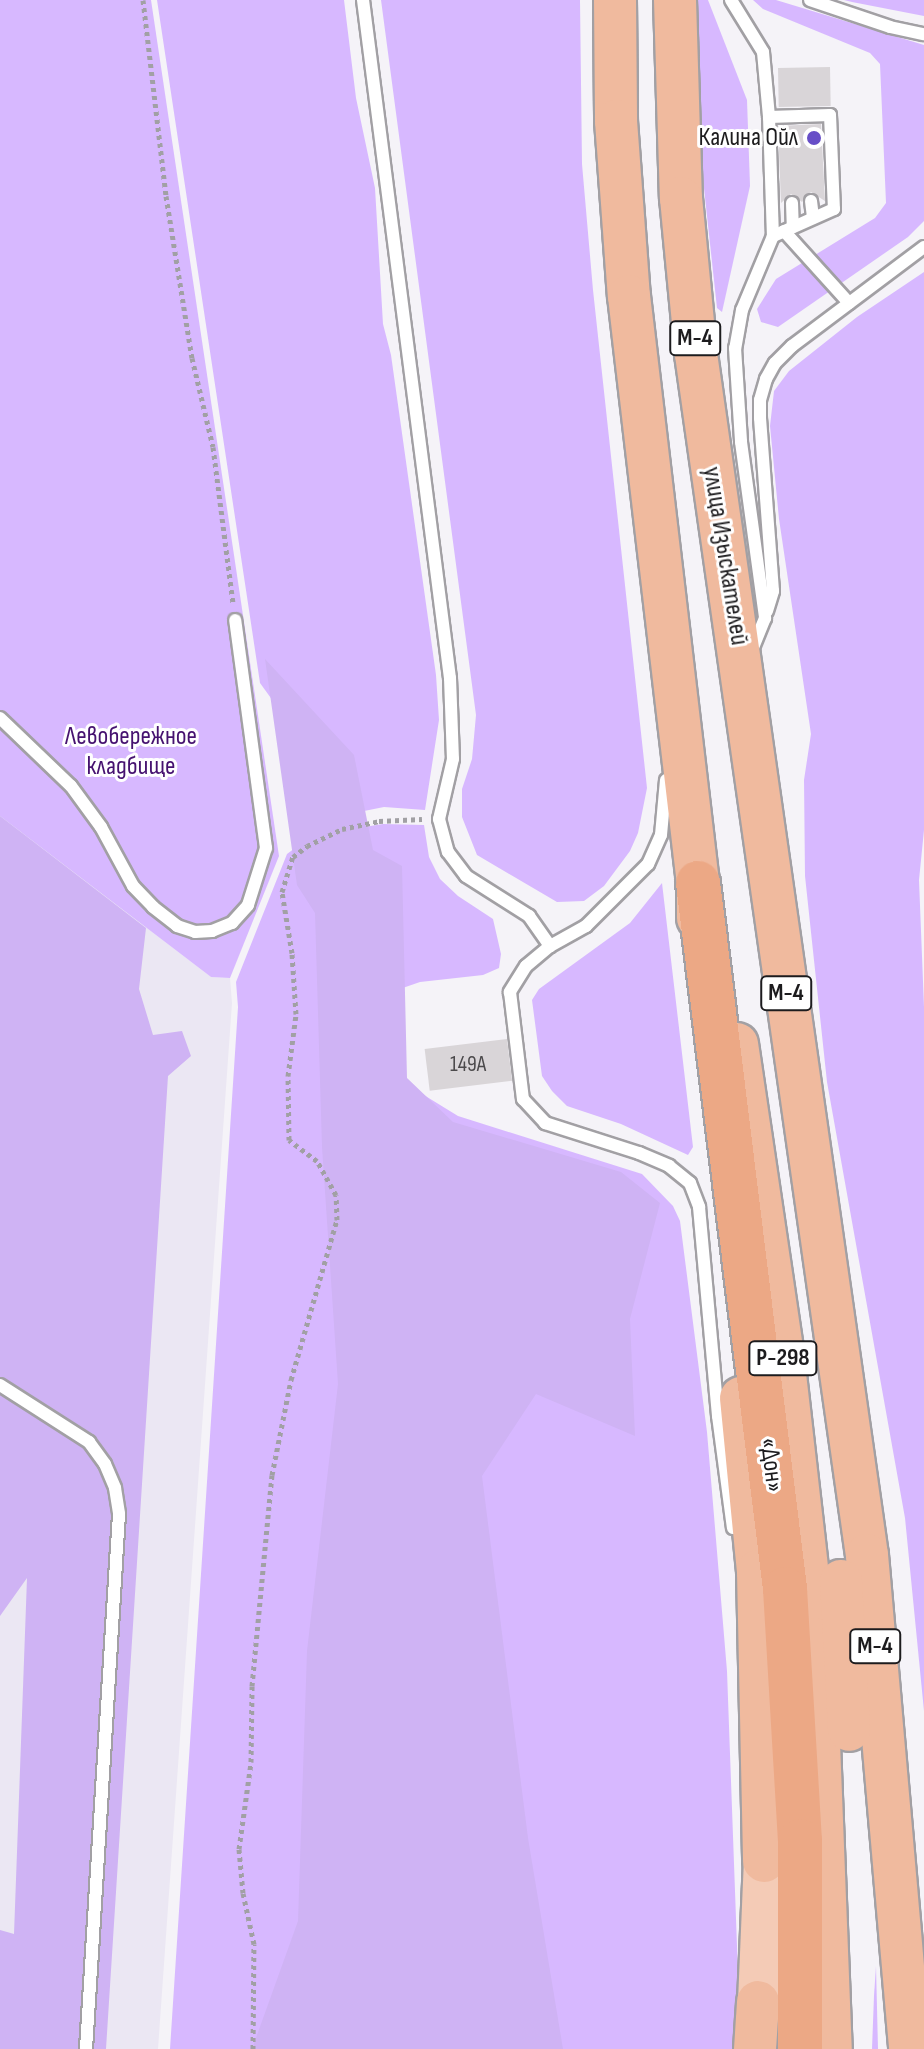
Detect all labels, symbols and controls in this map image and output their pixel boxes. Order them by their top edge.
place label: Калина Ойл [699,122,798,154]
marker: Калина Ойл [805,129,823,147]
road number: М-4 [669,318,721,358]
street label: улица Изыскателей [696,465,754,647]
park label: Левобережное кладбище [65,721,197,782]
road number: М-4 [760,973,812,1013]
house number: 149А [450,1052,486,1078]
road number: Р-298 [747,1338,819,1378]
street label: «Дон» [752,1436,790,1494]
road number: М-4 [849,1626,901,1666]

